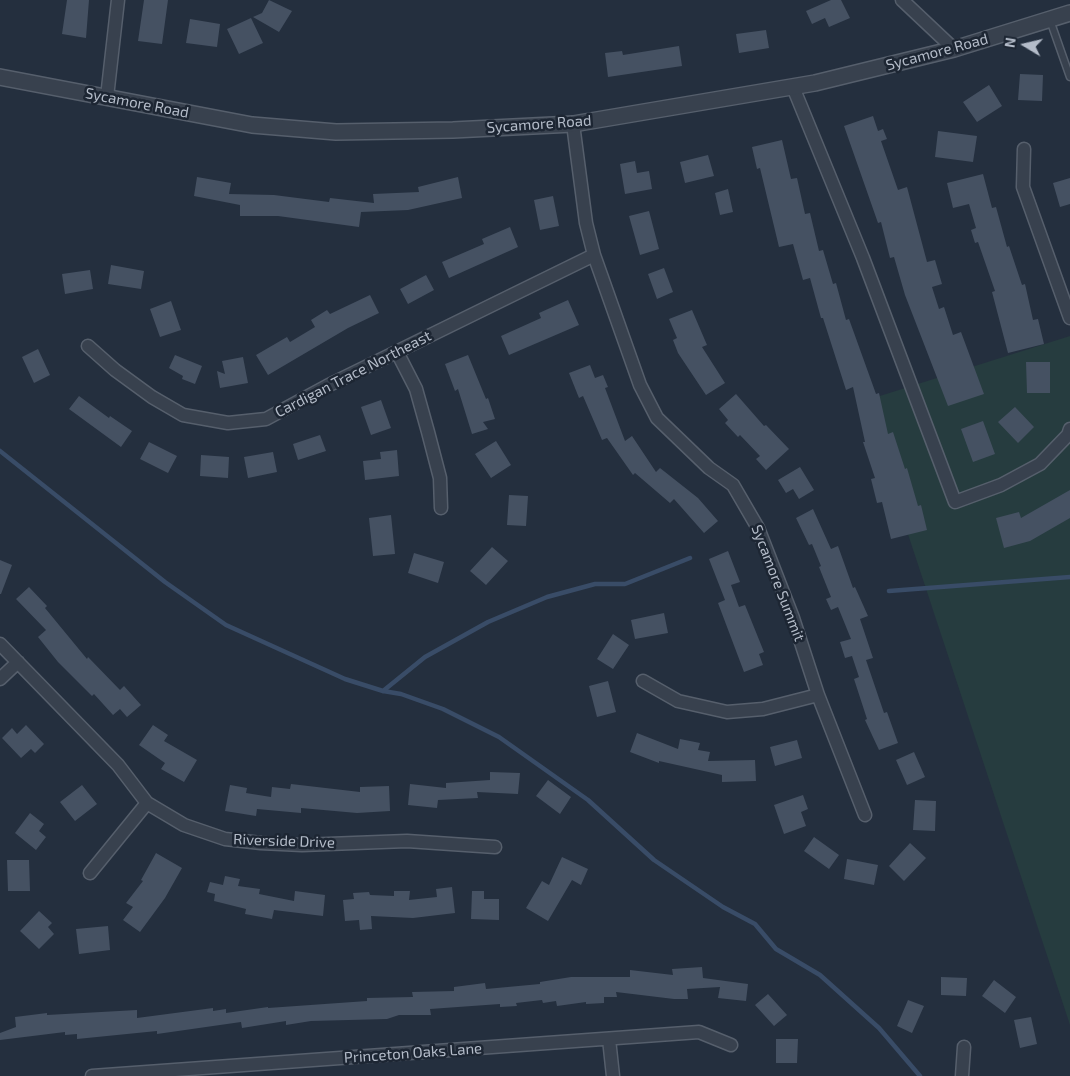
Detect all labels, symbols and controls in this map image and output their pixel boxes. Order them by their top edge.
north arrow [1000,20,1050,70]
street label: Sycamore Road [884,30,990,74]
text: N [1001,36,1019,49]
street label: Sycamore Road [84,84,190,122]
street label: Sycamore Road [486,111,592,137]
street label: Cardigan Trace Northeast [272,327,434,421]
street label: Sycamore Summit [748,522,808,644]
street label: Riverside Drive [233,830,335,852]
street label: Princeton Oaks Lane [343,1039,483,1067]

